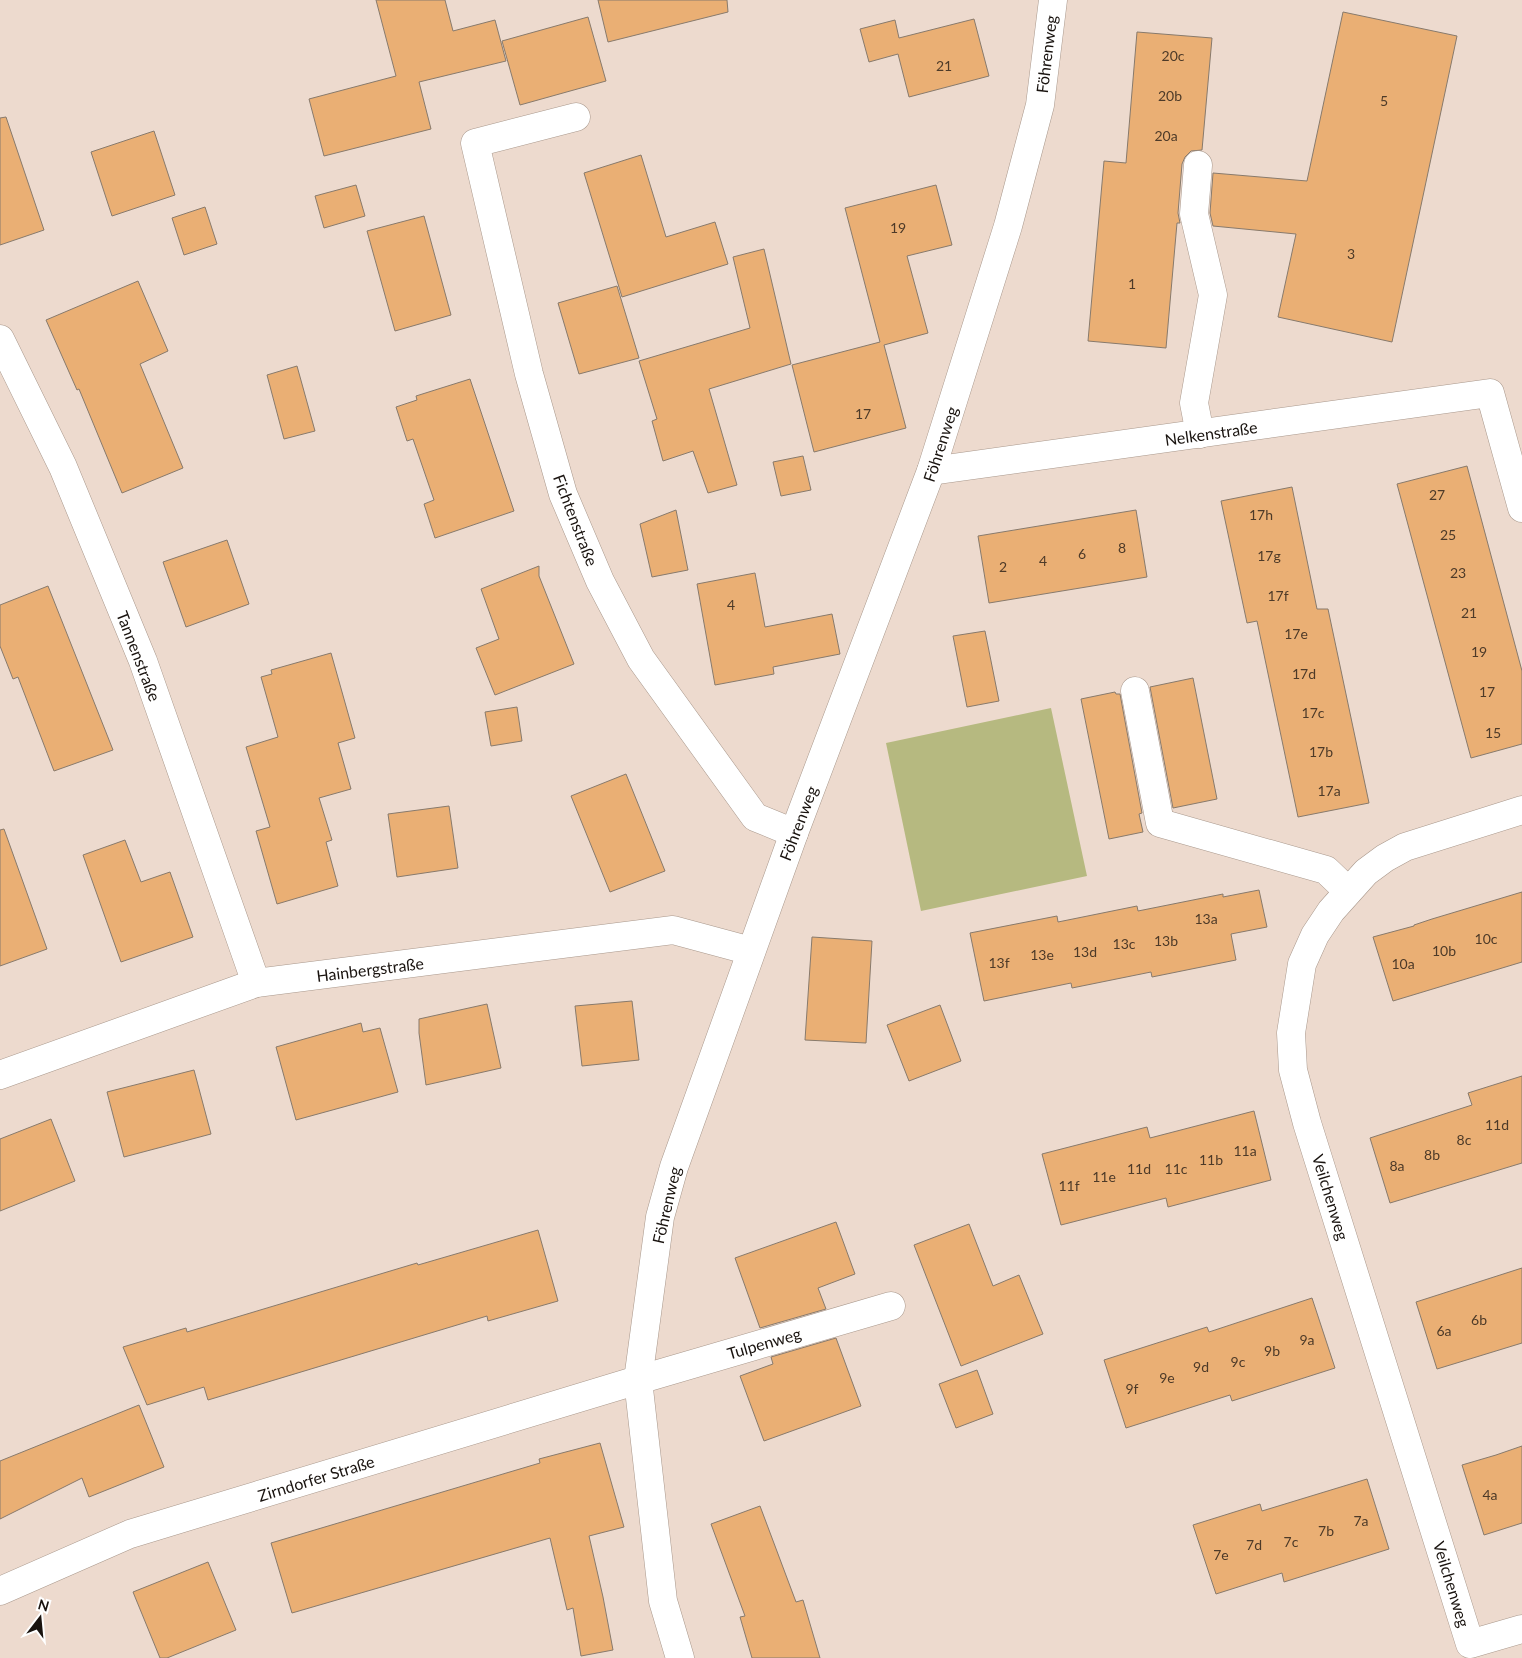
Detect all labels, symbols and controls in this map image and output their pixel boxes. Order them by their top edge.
street label: Föhrenweg [1032,14,1060,94]
house number: 20c [1162,47,1185,64]
house number: 21 [936,57,952,74]
house number: 20b [1158,87,1182,104]
house number: 5 [1380,92,1388,109]
house number: 20a [1154,127,1178,144]
house number: 19 [890,219,906,236]
house number: 3 [1347,245,1355,262]
house number: 1 [1128,275,1136,292]
street label: Föhrenweg [919,404,961,484]
house number: 17 [855,405,871,422]
street label: Nelkenstraße [1163,417,1259,449]
street label: Fichtenstraße [550,472,602,568]
house number: 27 [1429,486,1445,503]
house number: 17h [1249,506,1273,523]
house number: 25 [1440,526,1456,543]
house number: 8 [1118,539,1126,556]
house number: 6 [1078,545,1086,562]
house number: 17g [1257,547,1281,564]
house number: 4 [1039,552,1047,569]
house number: 2 [999,558,1007,575]
house number: 23 [1450,564,1466,581]
house number: 17f [1267,587,1289,604]
house number: 4 [727,596,735,613]
house number: 21 [1461,604,1477,621]
street label: Tannenstraße [113,608,165,704]
house number: 17e [1284,625,1308,642]
house number: 19 [1471,643,1487,660]
house number: 17d [1292,665,1316,682]
house number: 17 [1479,683,1495,700]
house number: 17c [1302,704,1325,721]
house number: 15 [1485,724,1501,741]
house number: 17b [1309,743,1333,760]
house number: 17a [1317,782,1341,799]
street label: Föhrenweg [775,783,821,863]
house number: 13a [1194,910,1218,927]
house number: 10c [1475,930,1498,947]
house number: 13b [1154,932,1178,949]
house number: 13c [1113,935,1136,952]
house number: 10b [1432,942,1456,959]
house number: 13d [1073,943,1097,960]
house number: 13e [1030,946,1054,963]
street label: Hainbergstraße [315,953,425,985]
house number: 13f [988,954,1010,971]
house number: 10a [1391,955,1415,972]
house number: 11d [1485,1116,1509,1133]
house number: 8c [1457,1131,1472,1148]
house number: 11a [1233,1142,1257,1159]
house number: 8b [1424,1146,1440,1163]
house number: 11b [1199,1151,1223,1168]
street label: Veilchenweg [1309,1152,1353,1242]
house number: 8a [1389,1157,1405,1174]
house number: 11d [1127,1160,1151,1177]
house number: 11c [1165,1160,1188,1177]
street label: Föhrenweg [648,1165,684,1245]
house number: 11e [1092,1168,1116,1185]
house number: 11f [1058,1177,1080,1194]
house number: 6b [1471,1311,1487,1328]
house number: 6a [1436,1322,1452,1339]
street label: Tulpenweg [725,1323,803,1363]
house number: 9a [1299,1331,1315,1348]
house number: 9b [1264,1342,1280,1359]
house number: 9c [1231,1353,1246,1370]
house number: 9d [1193,1358,1209,1375]
house number: 9e [1159,1369,1175,1386]
house number: 9f [1125,1380,1139,1397]
street label: Zirndorfer Straße [255,1451,377,1505]
house number: 4a [1482,1486,1498,1503]
house number: 7a [1353,1512,1369,1529]
house number: 7b [1318,1522,1334,1539]
house number: 7c [1284,1533,1299,1550]
house number: 7d [1246,1536,1262,1553]
street label: Veilchenweg [1430,1539,1474,1629]
house number: 7e [1213,1546,1229,1563]
north arrow [15,1593,65,1643]
text: N [36,1595,51,1615]

